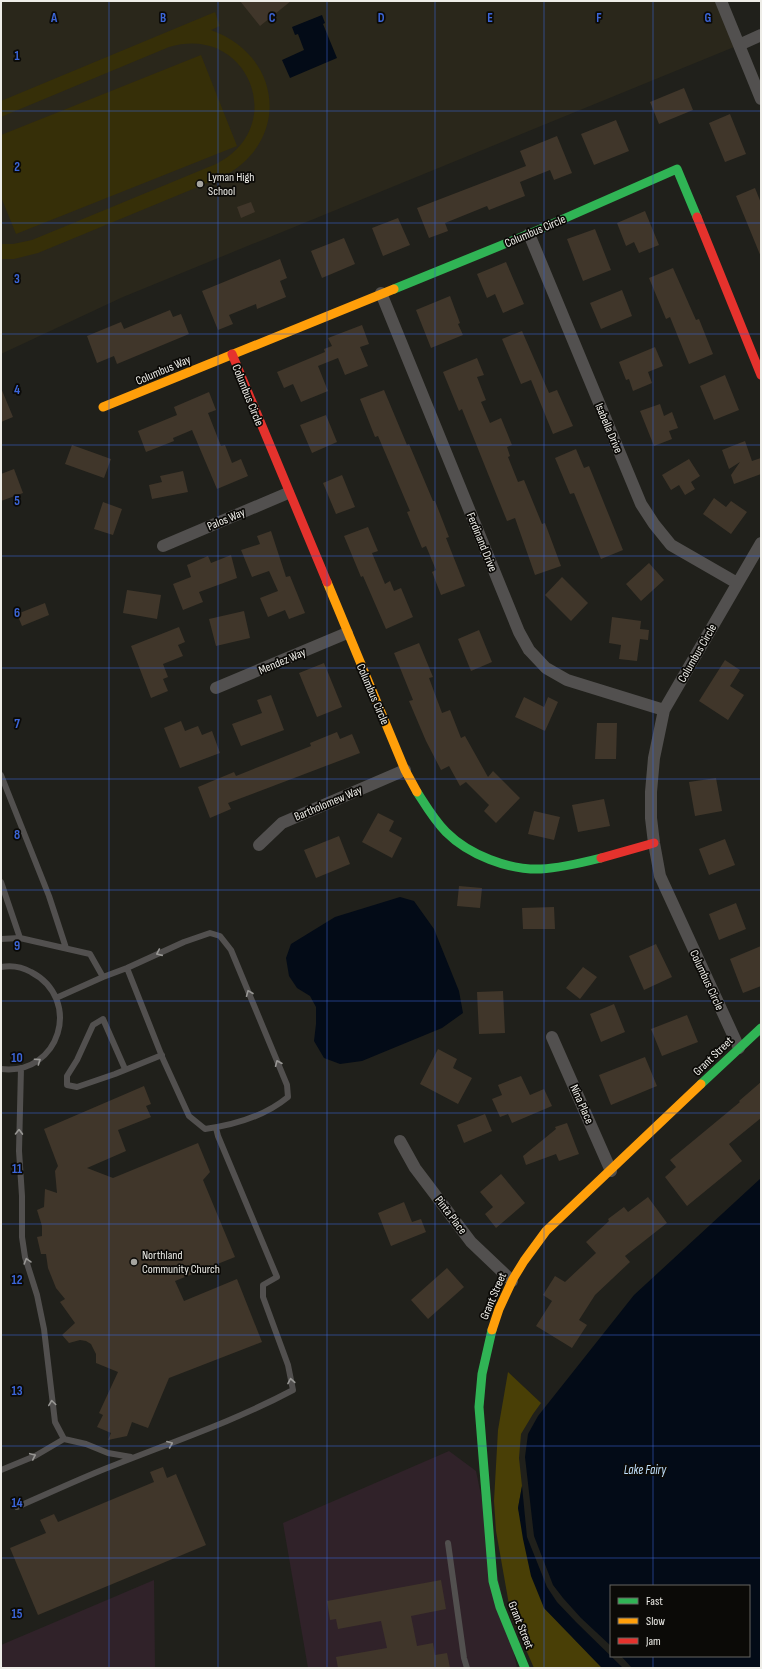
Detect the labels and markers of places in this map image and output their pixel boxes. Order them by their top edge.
place label: Lyman High School [208,170,254,199]
marker: Lyman High School [195,179,205,189]
place label: Northland Community Church [142,1248,220,1277]
marker: Northland Community Church [129,1257,139,1267]

